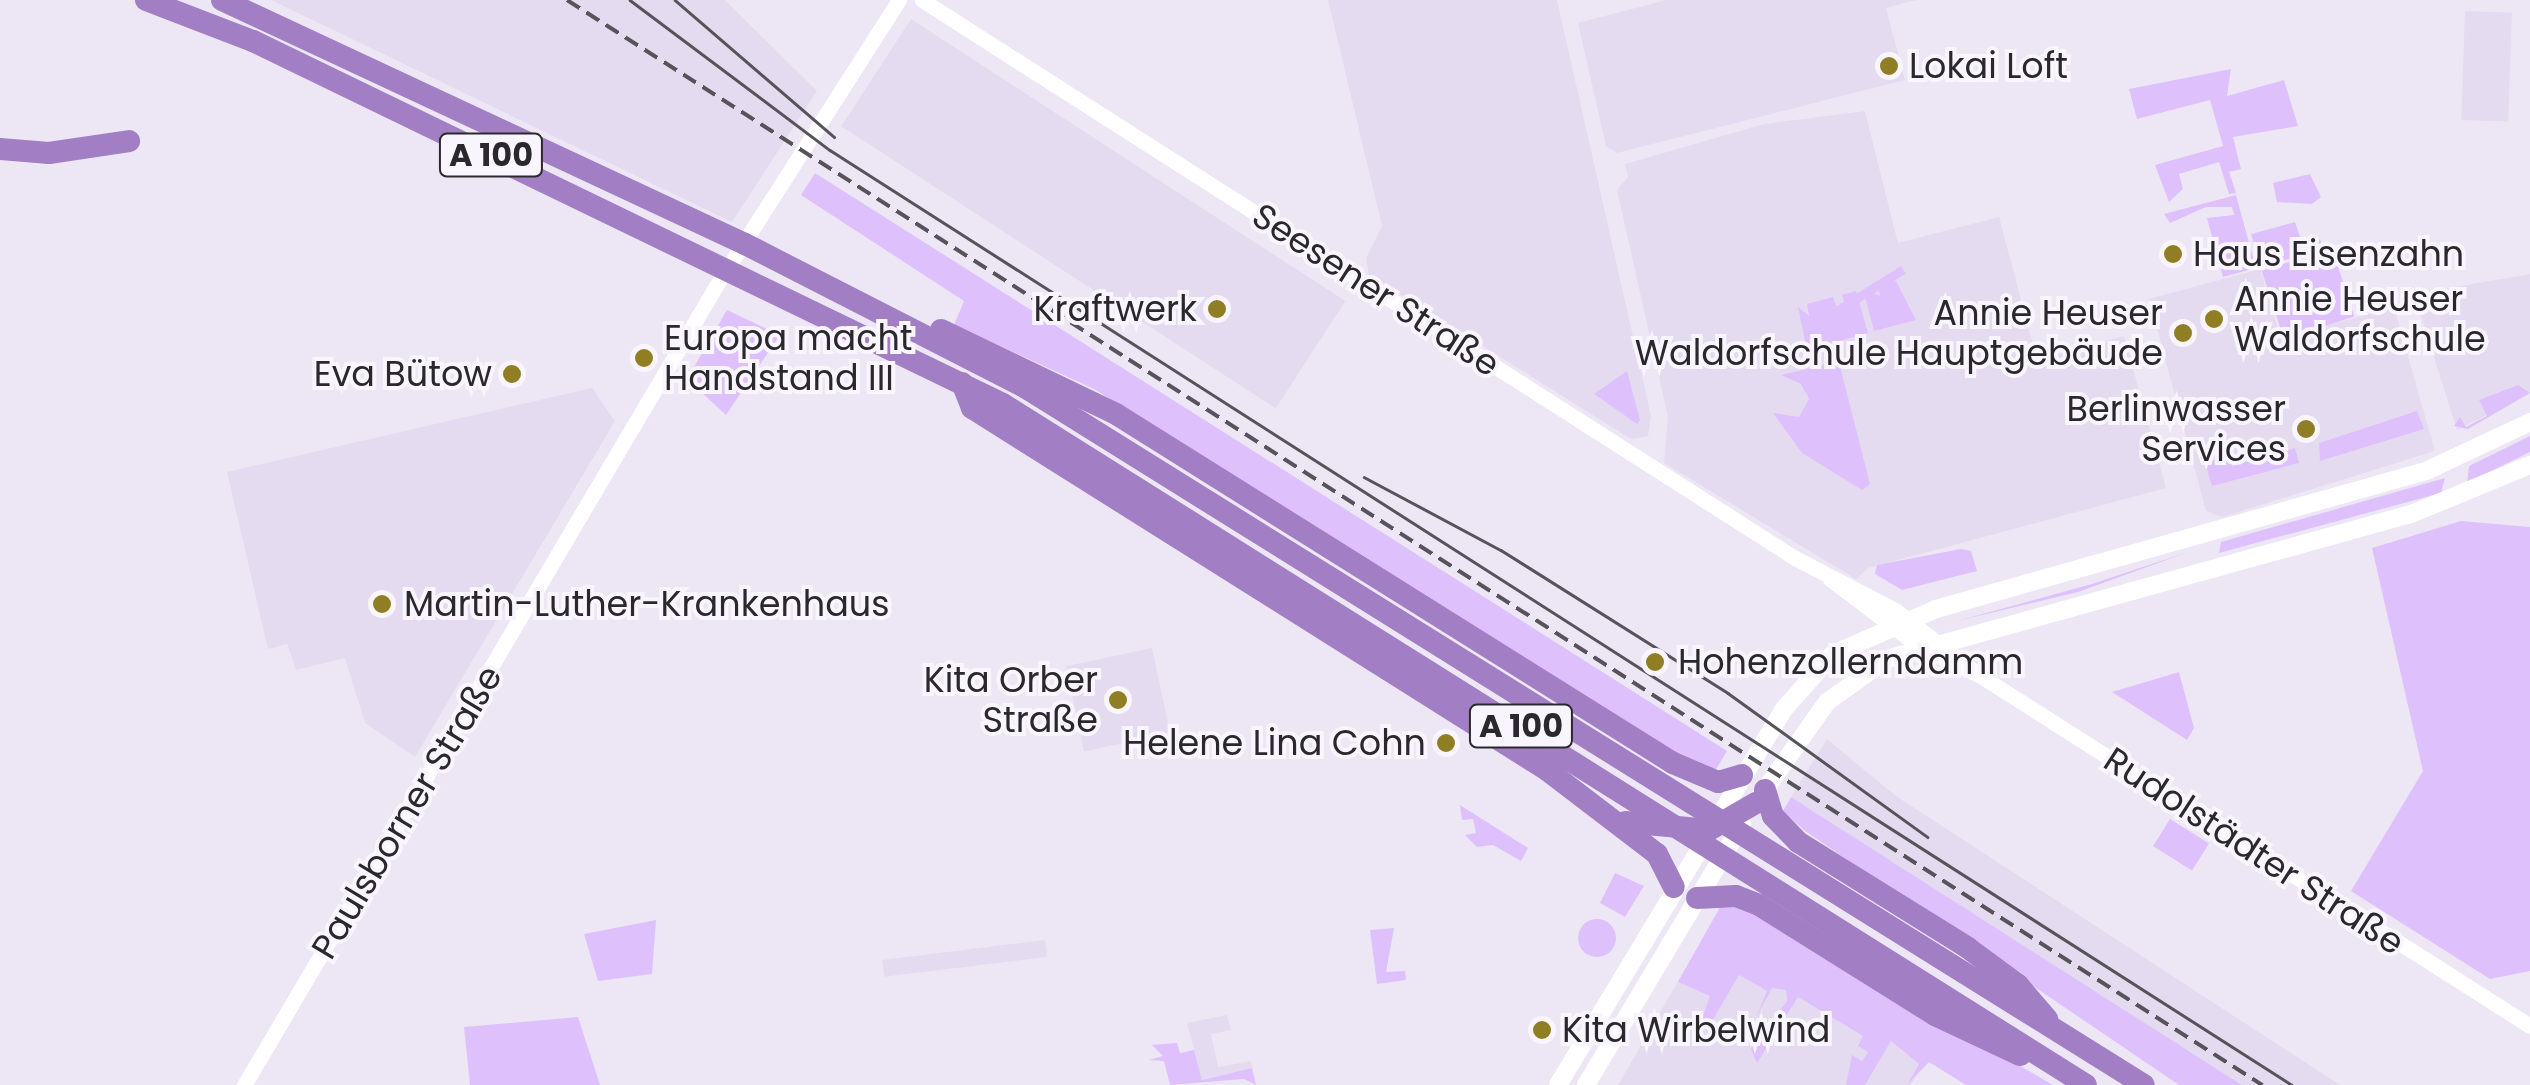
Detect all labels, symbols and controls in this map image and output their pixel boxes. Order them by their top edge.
place label: Lokai Loft [1909,45,2068,87]
marker: Lokai Loft [1878,55,1900,77]
road number: A 100 [438,128,544,182]
street label: Seesener Straße [1245,195,1507,385]
place label: Haus Eisenzahn [2193,233,2464,275]
marker: Haus Eisenzahn [2162,243,2184,265]
place label: Annie Heuser Waldorfschule [2234,278,2486,360]
place label: Kraftwerk [1034,288,1197,330]
place label: Annie Heuser Waldorfschule Hauptgebäude [1635,292,2163,374]
marker: Kraftwerk [1206,298,1228,320]
marker: Annie Heuser Waldorfschule [2203,308,2225,330]
place label: Europa macht Handstand III [664,317,913,399]
marker: Annie Heuser Waldorfschule Hauptgebäude [2172,322,2194,344]
marker: Europa macht Handstand III [633,347,655,369]
place label: Eva Bütow [314,353,492,395]
marker: Eva Bütow [501,363,523,385]
place label: Berlinwasser Services [2067,388,2286,470]
marker: Berlinwasser Services [2295,418,2317,440]
place label: Martin-Luther-Krankenhaus [404,583,890,625]
marker: Martin-Luther-Krankenhaus [369,591,395,617]
place label: Hohenzollerndamm [1678,641,2023,683]
marker: Hohenzollerndamm [1642,649,1668,675]
street label: Paulsborner Straße [303,658,511,966]
place label: Kita Orber Straße [924,659,1098,741]
marker: Kita Orber Straße [1107,689,1129,711]
road number: A 100 [1468,699,1574,753]
place label: Helene Lina Cohn [1123,722,1426,764]
marker: Helene Lina Cohn [1435,732,1457,754]
street label: Rudolstädter Straße [2096,738,2412,964]
place label: Kita Wirbelwind [1562,1009,1830,1051]
marker: Kita Wirbelwind [1531,1019,1553,1041]

